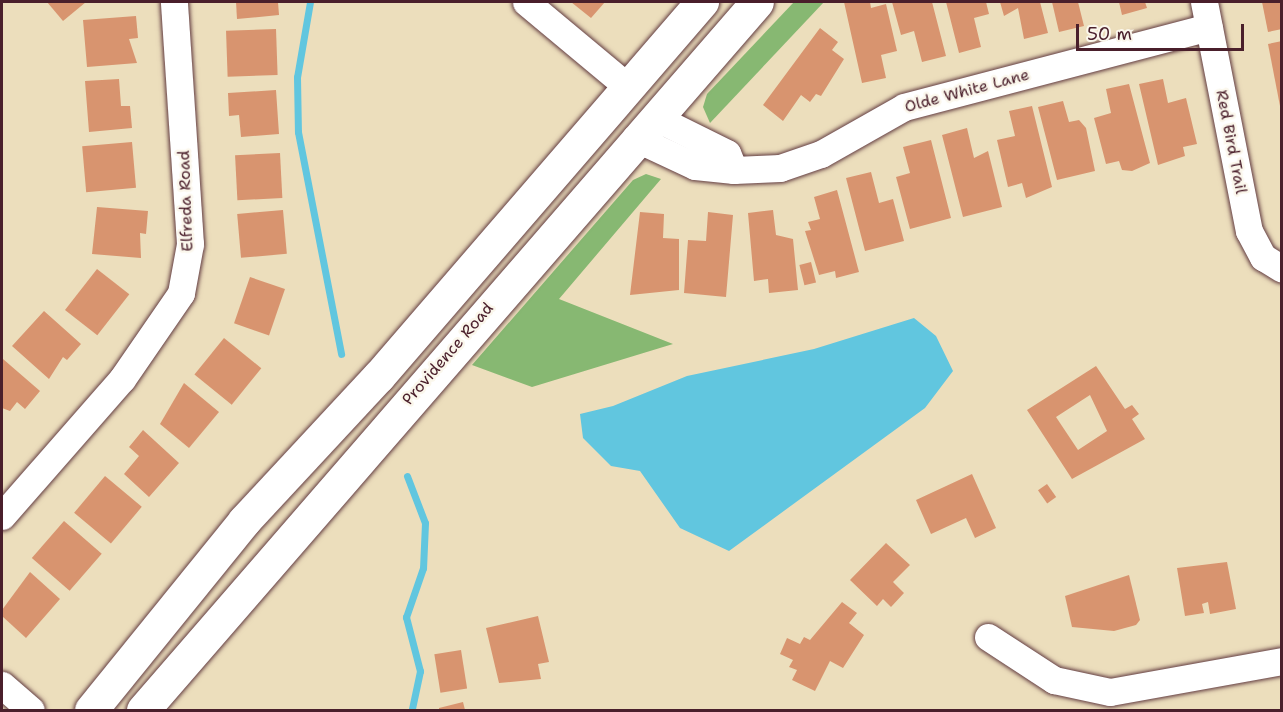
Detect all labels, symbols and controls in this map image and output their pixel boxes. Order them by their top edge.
scale bar [1079,12,1247,50]
text: 50 m [1087,22,1132,46]
street label: Olde White Lane [903,65,1031,117]
street label: Red Bird Trail [1212,88,1250,196]
street label: Elfreda Road [175,150,197,252]
street label: Providence Road [398,299,498,409]

